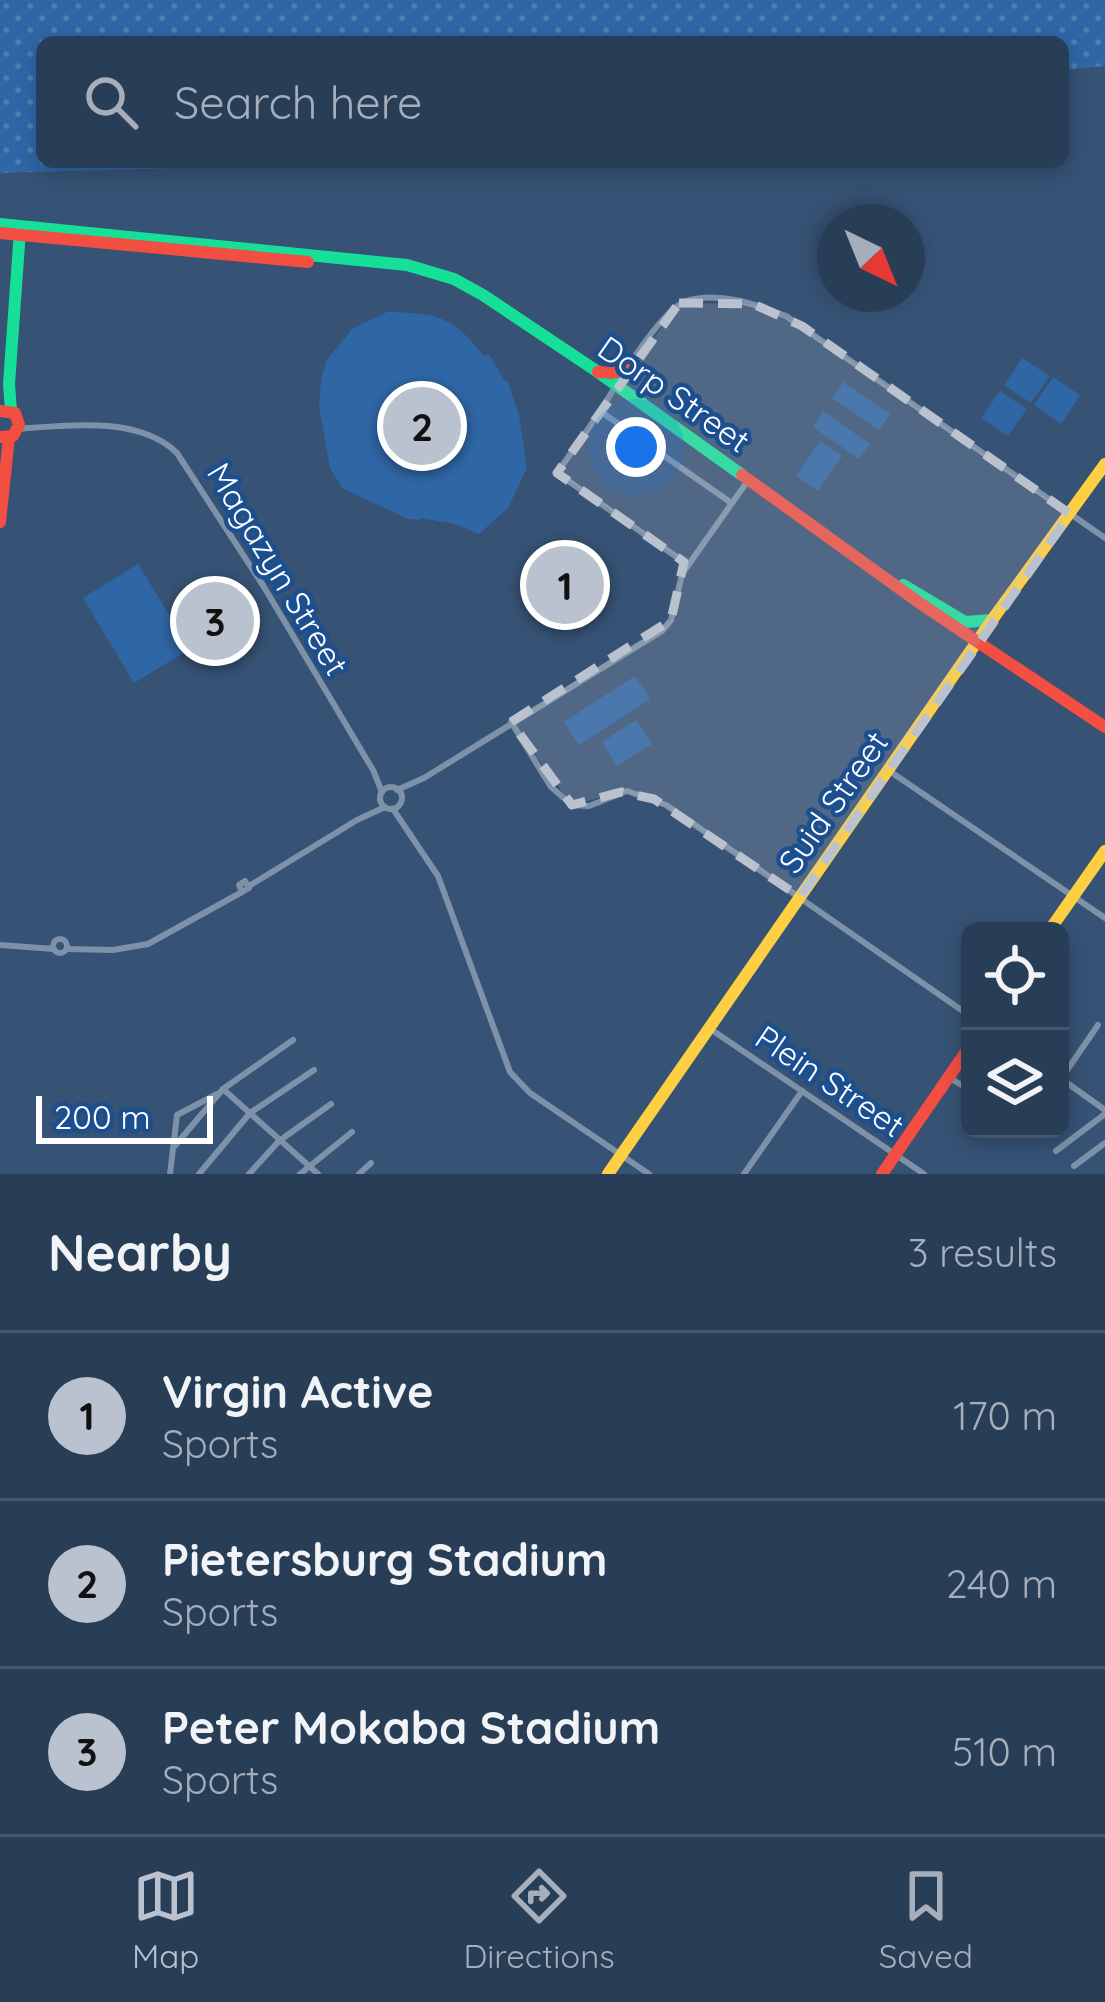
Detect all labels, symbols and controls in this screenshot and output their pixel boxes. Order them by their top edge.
search box [36,36,1069,168]
icon: search [78,69,144,135]
text: Search here [174,74,422,130]
north arrow [817,204,925,312]
street label: Dorp Street [591,326,758,461]
pin: 2 [383,381,461,471]
your location [606,417,666,477]
street label: Magazyn Street [199,455,358,682]
pin: 1 [526,540,604,630]
pin: 3 [176,576,254,666]
street label: Suid Street [769,723,896,880]
map controls [961,922,1069,1138]
button: locate [961,922,1069,1030]
street label: Plein Street [748,1016,913,1145]
button: layers [961,1030,1069,1138]
scale bar [36,1090,213,1143]
text: 200 m [54,1096,151,1137]
text: Nearby [48,1220,232,1284]
text: 3 results [908,1228,1057,1277]
text: Virgin Active [162,1363,434,1419]
text: 1 [79,1391,95,1440]
text: 170 m [953,1391,1057,1440]
text: Sports [162,1419,278,1468]
text: Pietersburg Stadium [162,1531,607,1587]
text: 2 [76,1559,98,1608]
text: 240 m [946,1559,1057,1608]
text: Sports [162,1587,278,1636]
text: Peter Mokaba Stadium [162,1699,660,1755]
text: 3 [77,1727,97,1776]
text: 510 m [952,1727,1057,1776]
text: Sports [162,1755,278,1804]
tab: Map [132,1863,199,1976]
tab: Directions [463,1863,615,1976]
tab: Saved [879,1863,973,1976]

